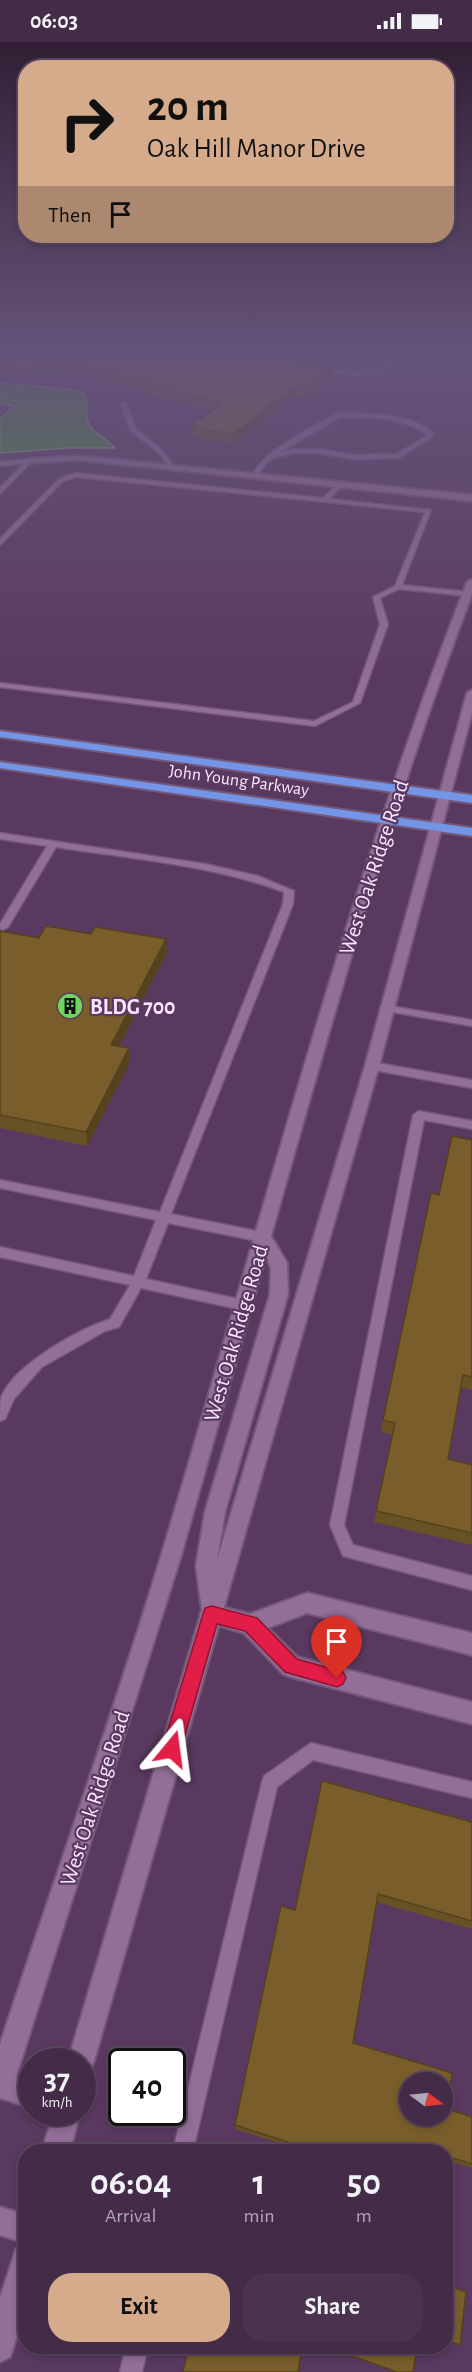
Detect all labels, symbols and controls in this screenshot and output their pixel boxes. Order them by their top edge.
text: 06:03 [30,10,78,32]
icon: right [48,84,126,162]
text: 20 m [147,86,229,128]
text: Oak Hill Manor Drive [147,135,366,162]
icon: arrive [104,198,137,231]
text: Then [48,204,92,226]
street label: John Young Parkway [168,762,310,800]
street label: West Oak Ridge Road [335,777,413,958]
building icon: BLDG 700 [55,991,85,1021]
place label: BLDG 700 [90,996,176,1018]
street label: West Oak Ridge Road [200,1242,272,1424]
pin [311,1616,362,1678]
icon: arrive [320,1625,353,1658]
street label: West Oak Ridge Road [56,1708,134,1889]
position arrow [140,1717,204,1781]
speed limit sign: 40 [108,2048,186,2126]
text: 37 [44,2065,70,2095]
north arrow [399,2072,453,2126]
map controls [399,2072,453,2126]
text: km/h [42,2095,72,2110]
text: 06:04 [90,2165,171,2201]
text: 1 [252,2165,265,2201]
text: 50 [347,2165,381,2201]
text: Arrival [105,2206,156,2226]
text: min [243,2206,275,2226]
text: m [356,2206,372,2226]
button: Exit [48,2273,230,2342]
button: Share [242,2273,423,2342]

